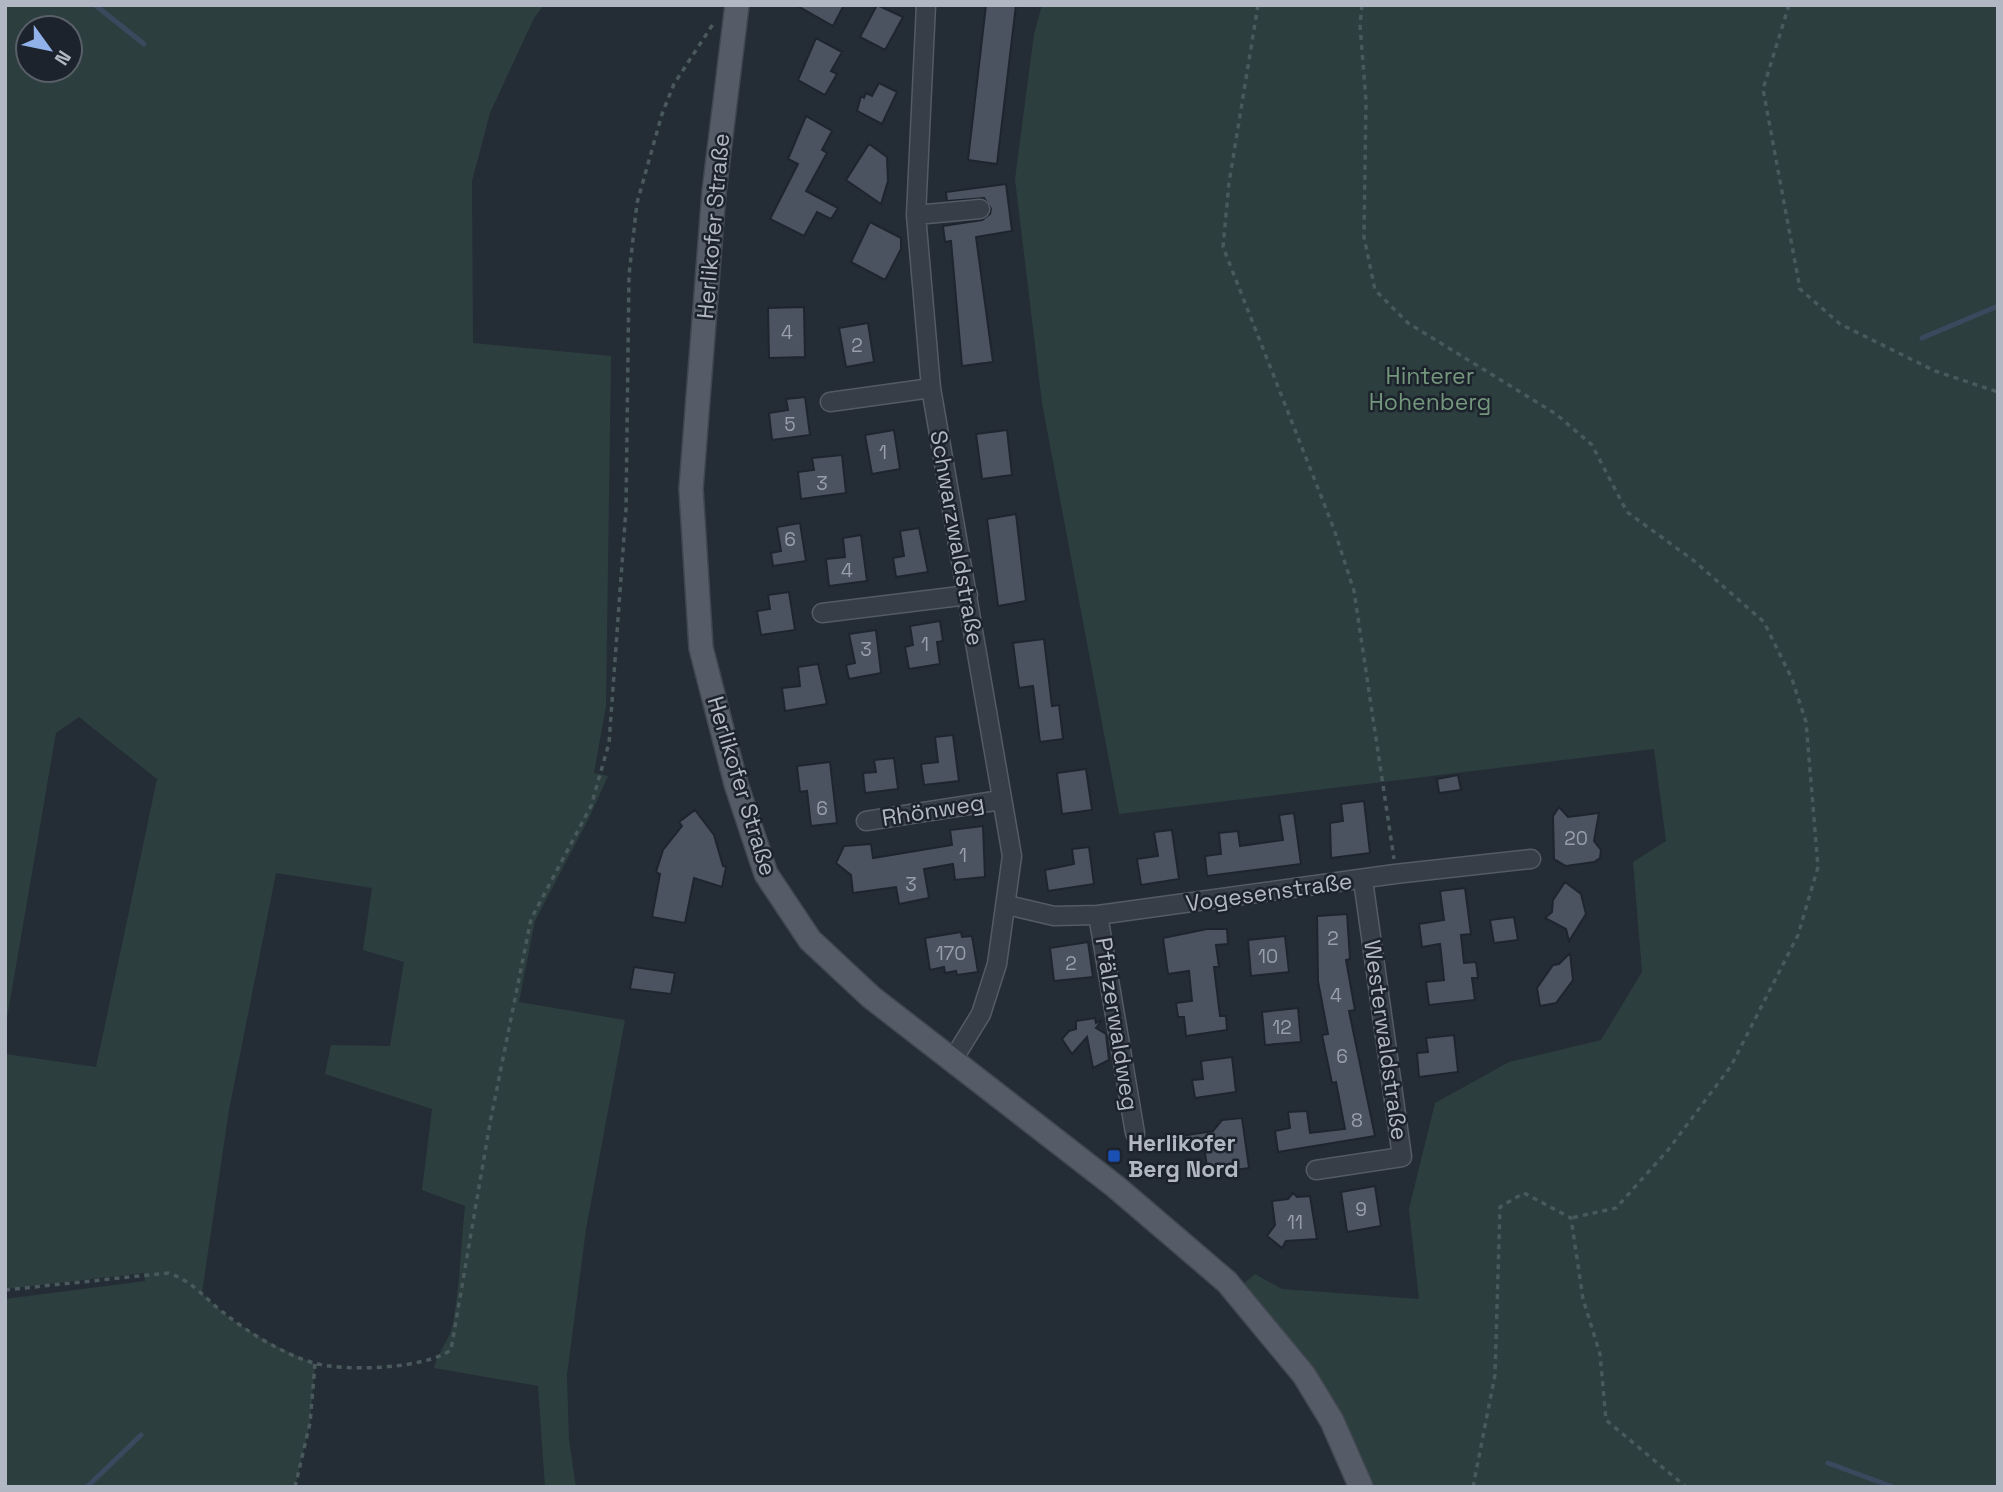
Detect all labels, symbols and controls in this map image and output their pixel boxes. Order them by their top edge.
north arrow [14,14,84,84]
text: N [49,46,77,70]
street label: Herlikofer Straße [690,132,736,320]
house number: 4 [781,320,793,345]
house number: 2 [851,333,863,358]
park label: Hinterer Hohenberg [1369,361,1491,417]
house number: 5 [784,412,796,437]
street label: Schwarzwaldstraße [923,428,991,648]
house number: 1 [879,440,887,465]
house number: 3 [816,471,828,496]
house number: 6 [784,527,796,552]
house number: 4 [841,558,853,583]
house number: 1 [921,632,929,657]
house number: 3 [860,637,872,662]
street label: Herlikofer Straße [700,693,784,879]
street label: Rhönweg [880,787,986,833]
house number: 6 [816,796,828,821]
house number: 20 [1564,826,1588,851]
house number: 1 [959,843,967,868]
street label: Vogesenstraße [1184,865,1354,919]
house number: 3 [905,872,917,897]
house number: 2 [1327,926,1339,951]
street label: Pfälzerwaldweg [1089,935,1145,1113]
street label: Westerwaldstraße [1357,938,1415,1142]
house number: 170 [936,941,966,966]
house number: 10 [1258,944,1278,969]
house number: 2 [1065,951,1077,976]
house number: 4 [1330,983,1342,1008]
house number: 12 [1272,1015,1292,1040]
house number: 6 [1336,1044,1348,1069]
house number: 8 [1351,1108,1363,1133]
place label: Herlikofer Berg Nord [1128,1128,1239,1184]
marker: Herlikofer Berg Nord [1106,1148,1122,1164]
house number: 9 [1355,1197,1367,1222]
house number: 11 [1287,1210,1303,1235]

